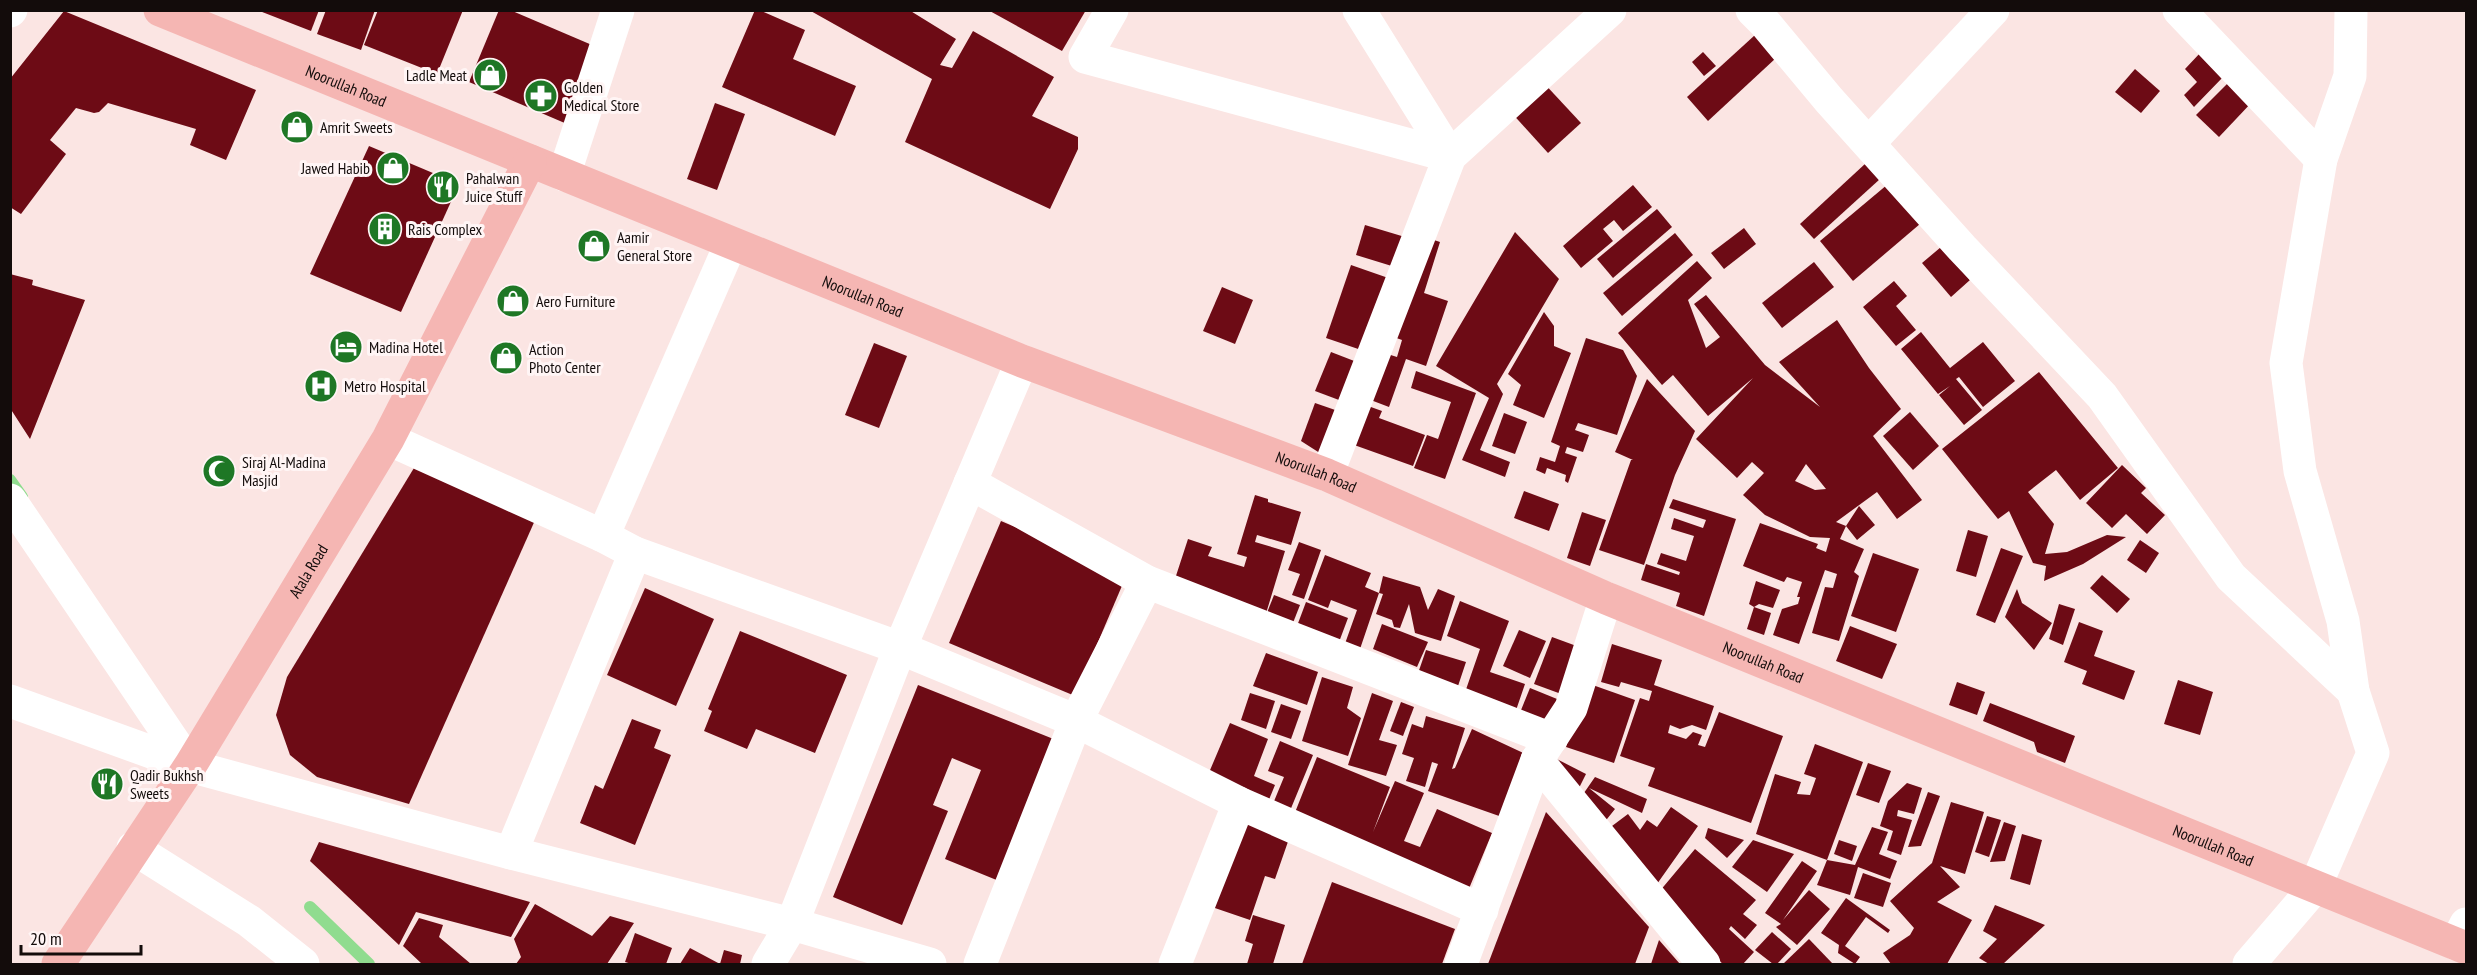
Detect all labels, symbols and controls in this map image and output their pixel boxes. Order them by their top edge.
shop icon: Ladle Meat [472,57,508,93]
street label: Noorullah Road [303,60,390,111]
place label: Ladle Meat [406,65,468,85]
place label: Golden Medical Store [564,77,639,115]
pharmacy icon: Golden Medical Store [523,78,559,114]
shop icon: Amrit Sweets [279,109,315,145]
place label: Amrit Sweets [320,117,393,137]
shop icon: Jawed Habib [375,150,411,186]
place label: Jawed Habib [300,158,370,178]
place label: Pahalwan Juice Stuff [465,168,523,206]
restaurant icon: Pahalwan Juice Stuff [425,169,461,205]
building icon: Rais Complex [367,211,403,247]
place label: Rais Complex [408,219,483,239]
place label: Aamir General Store [617,227,692,265]
shop icon: Aamir General Store [576,228,612,264]
street label: Noorullah Road [820,271,906,322]
shop icon: Aero Furniture [495,283,531,319]
place label: Aero Furniture [536,291,615,311]
hotel icon: Madina Hotel [328,329,364,365]
place label: Madina Hotel [369,337,443,357]
place label: Action Photo Center [529,339,601,377]
shop icon: Action Photo Center [488,340,524,376]
hospital icon: Metro Hospital [303,368,339,404]
place label: Metro Hospital [344,376,426,396]
street label: Noorullah Road [1273,447,1360,497]
place label: Siraj Al-Madina Masjid [242,452,326,490]
mosque icon: Siraj Al-Madina Masjid [201,453,237,489]
street label: Atala Road [284,540,332,601]
street label: Noorullah Road [1720,637,1807,687]
place label: Qadir Bukhsh Sweets [130,765,204,803]
restaurant icon: Qadir Bukhsh Sweets [89,766,125,802]
street label: Noorullah Road [2170,820,2257,871]
scale bar [21,918,141,956]
text: 20 m [30,927,62,950]

